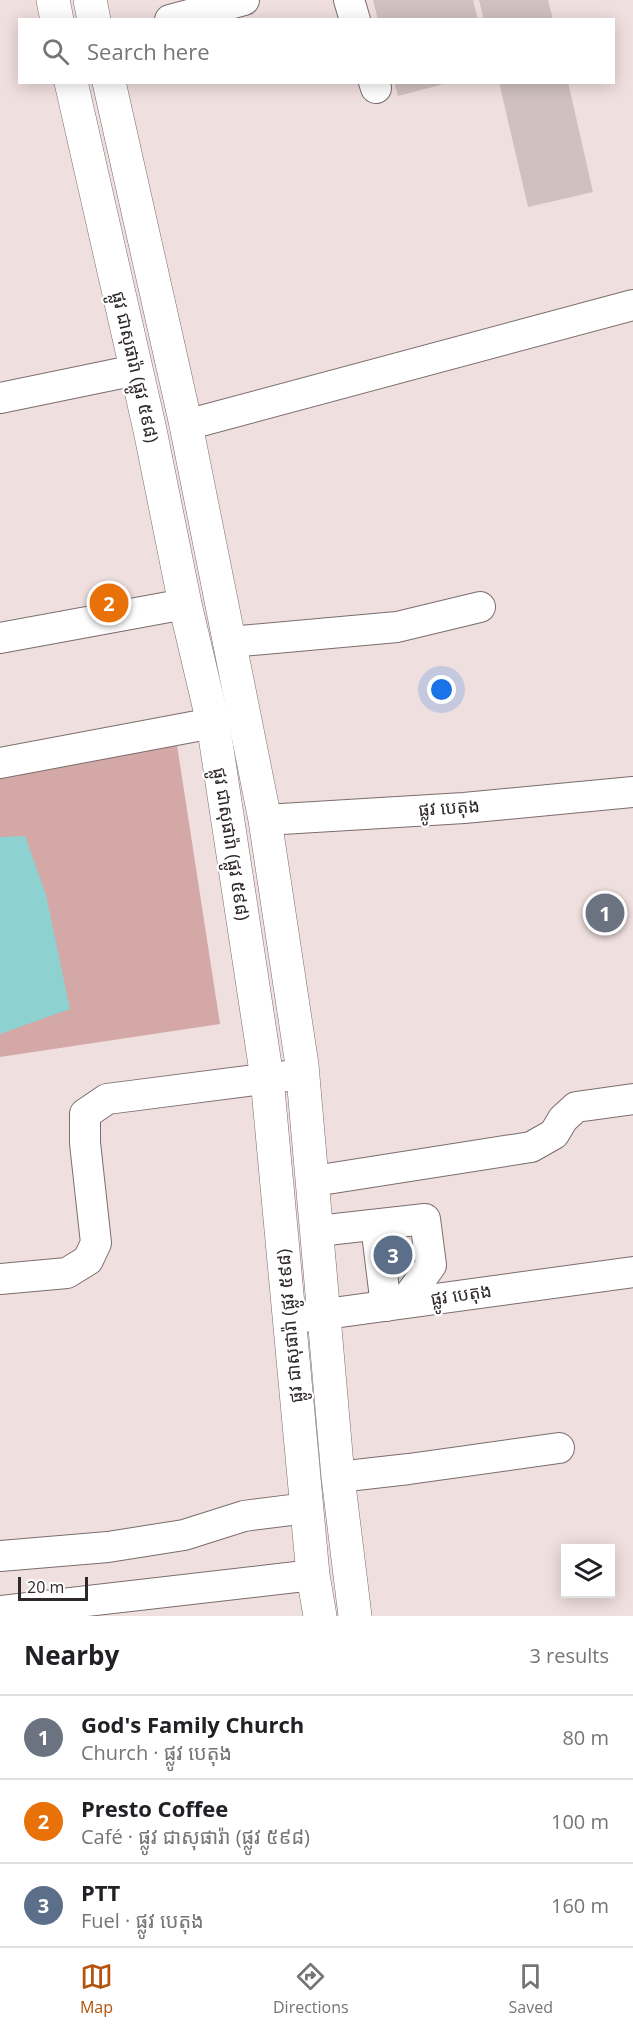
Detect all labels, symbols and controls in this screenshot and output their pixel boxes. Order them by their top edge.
search box [18,18,615,84]
icon: search [39,35,72,68]
text: Search here [87,36,210,66]
street label: ផ្លូវ ជាសុផារ៉ា (ផ្លូវ ៥៩៨) [102,289,165,446]
pin: 2 [90,580,128,626]
your location [427,675,456,704]
street label: ផ្លូវ ជាសុផារ៉ា (ផ្លូវ ៥៩៨) [203,766,256,923]
street label: ផ្លូវ បេតុង [417,793,481,826]
pin: 1 [586,890,624,936]
pin: 3 [374,1232,412,1278]
street label: ផ្លូវ ជាសុផារ៉ា (ផ្លូវ ៥៩៨) [270,1248,313,1404]
street label: ផ្លូវ បេតុង [429,1278,494,1315]
map controls [561,1544,615,1598]
button: layers [561,1544,615,1598]
scale bar [18,1574,88,1602]
text: 20 m [27,1576,64,1598]
text: Nearby [24,1637,119,1673]
text: 3 results [529,1642,609,1669]
text: God's Family Church [81,1709,304,1739]
text: 1 [38,1724,49,1751]
text: 80 m [562,1724,609,1751]
text: Church · ផ្លូវ បេតុង [81,1739,232,1766]
text: Presto Coffee [81,1793,228,1823]
text: 2 [38,1808,49,1835]
text: 100 m [551,1808,609,1835]
text: Café · ផ្លូវ ជាសុផារ៉ា (ផ្លូវ ៥៩៨) [81,1823,310,1850]
text: PTT [81,1877,120,1907]
text: 3 [38,1892,49,1919]
text: 160 m [551,1892,609,1919]
text: Fuel · ផ្លូវ បេតុង [81,1907,204,1934]
tab: Map [80,1960,113,2018]
tab: Directions [273,1960,349,2018]
tab: Saved [509,1960,553,2018]

